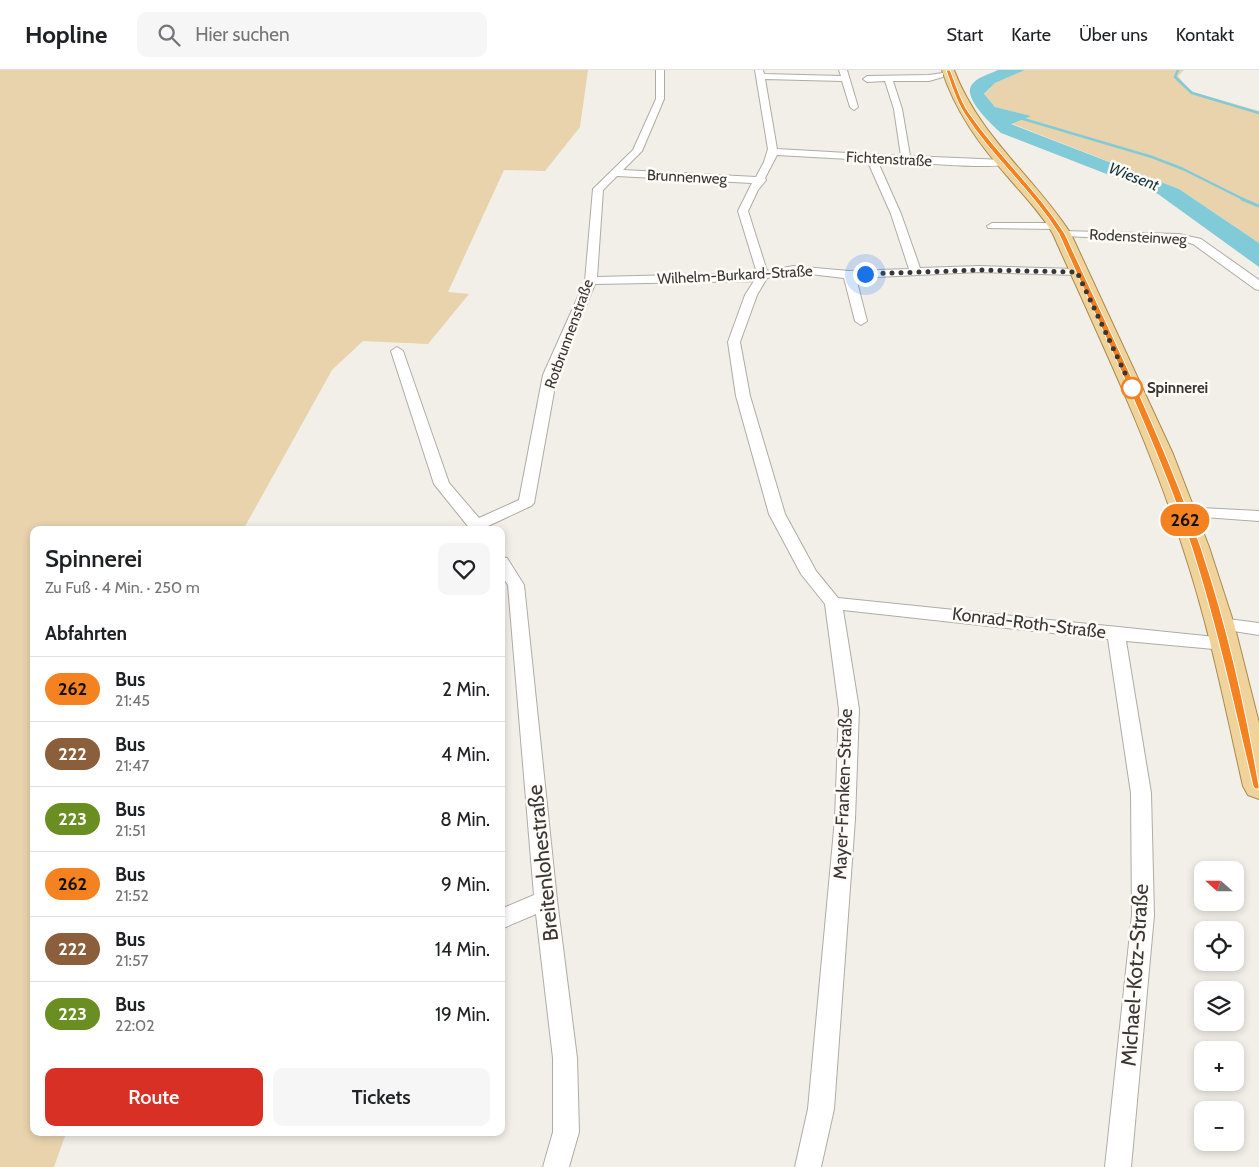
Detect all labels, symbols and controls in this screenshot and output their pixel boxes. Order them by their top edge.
search box [137,12,487,57]
text: Hopline [25,20,107,49]
icon: search [155,21,183,49]
text: Hier suchen [195,23,290,46]
text: Start [947,24,983,46]
text: Karte [1011,24,1051,46]
text: Über uns [1079,24,1148,46]
text: Kontakt [1176,24,1234,46]
street label: Fichtenstraße [846,148,933,170]
water label: Wiesent [1106,158,1163,195]
street label: Brunnenweg [647,166,728,188]
street label: Rodensteinweg [1089,225,1188,249]
street label: Wilhelm-Burkard-Straße [657,262,814,288]
your location [853,262,878,287]
street label: Rotbrunnenstraße [541,277,597,391]
marker: Spinnerei [1121,377,1143,399]
place label: Spinnerei [1147,379,1208,397]
line badge: 262 [1156,504,1214,536]
text: 262 [1170,509,1200,531]
button: heart [438,543,490,595]
text: Spinnerei [45,544,142,573]
text: Zu Fuß · 4 Min. · 250 m [45,578,200,597]
street label: Konrad-Roth-Straße [951,603,1107,643]
text: Abfahrten [45,622,127,645]
text: Bus [115,668,145,691]
text: 262 [58,678,87,700]
text: 2 Min. [442,678,490,701]
text: 21:45 [115,691,150,710]
street label: Mayer-Franken-Straße [829,708,857,880]
text: Bus [115,733,145,756]
text: 222 [58,743,87,765]
text: 4 Min. [441,743,490,766]
text: 21:47 [115,756,149,775]
street label: Breitenlohestraße [522,783,563,942]
text: Bus [115,798,145,821]
text: 223 [58,808,87,830]
text: 8 Min. [440,808,490,831]
text: 21:51 [115,821,146,840]
north arrow [1194,861,1244,911]
map controls [1194,861,1244,1151]
text: Bus [115,863,145,886]
text: 262 [58,873,87,895]
text: 9 Min. [441,873,490,896]
street label: Michael-Kotz-Straße [1116,883,1153,1067]
text: 21:52 [115,886,149,905]
button: locate [1194,921,1244,971]
text: Bus [115,928,145,951]
text: 222 [58,938,87,960]
text: 14 Min. [435,938,490,961]
text: 21:57 [115,951,149,970]
button: layers [1194,981,1244,1031]
text: Bus [115,993,145,1016]
text: 223 [58,1003,87,1025]
text: 19 Min. [435,1003,490,1026]
text: 22:02 [115,1016,155,1035]
button: + [1194,1041,1244,1091]
button: Route [45,1068,263,1126]
button: Tickets [273,1068,490,1126]
button: − [1194,1101,1244,1151]

